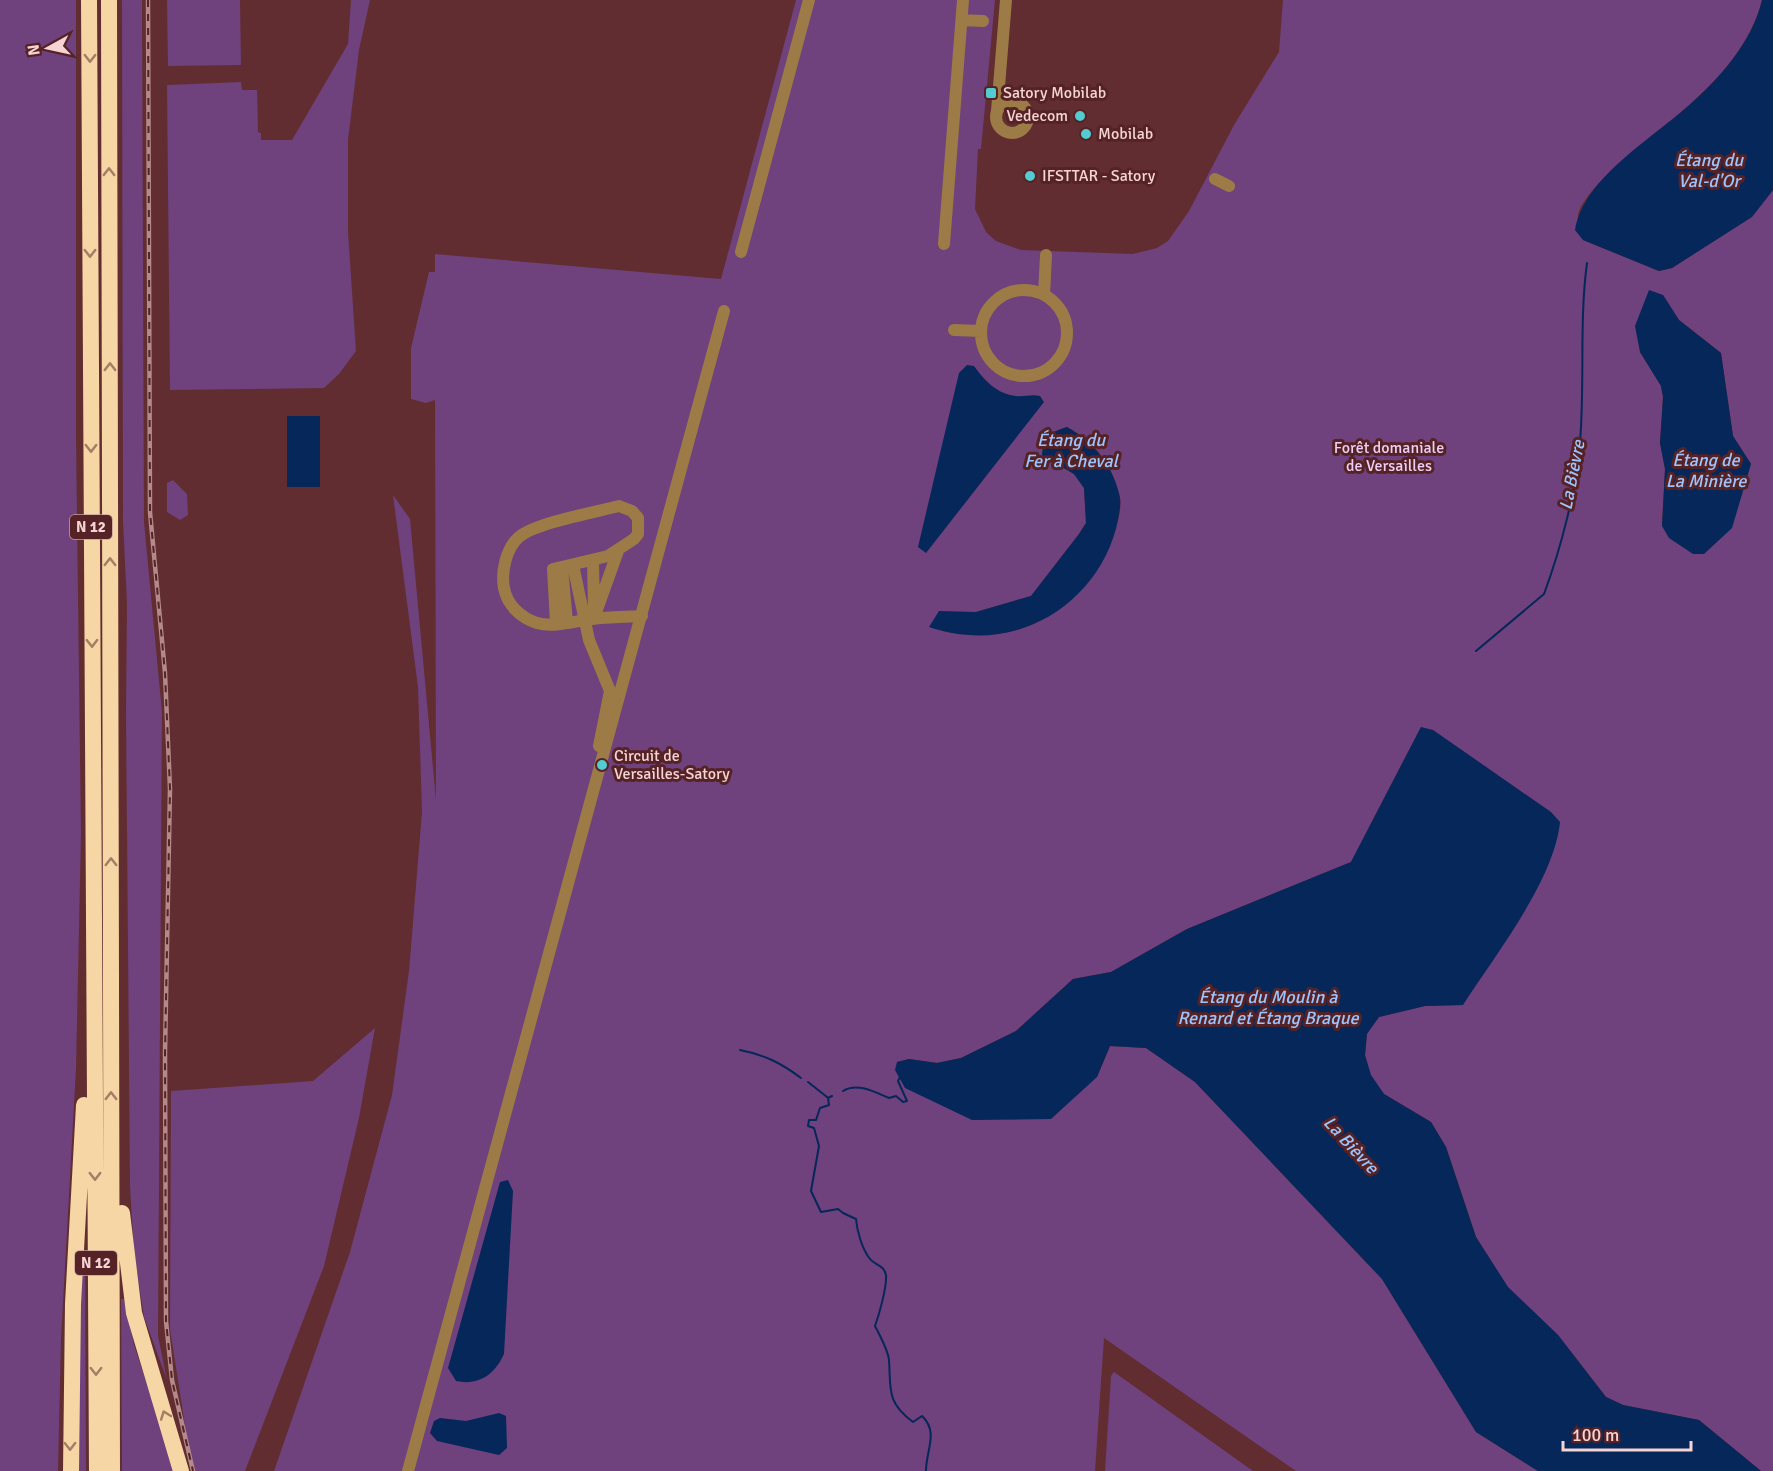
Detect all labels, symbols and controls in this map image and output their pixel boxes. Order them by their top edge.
north arrow [18,18,78,78]
text: N [23,43,45,57]
one-way arrow [83,54,96,63]
place label: Satory Mobilab [1003,83,1106,103]
marker: Satory Mobilab [984,86,998,100]
place label: Vedecom [1007,106,1068,126]
marker: Vedecom [1073,109,1087,123]
place label: Mobilab [1098,124,1153,144]
marker: Mobilab [1079,127,1093,141]
water label: Étang du Val-d'Or [1675,149,1744,192]
place label: IFSTTAR - Satory [1042,166,1156,186]
one-way arrow [103,167,115,176]
marker: IFSTTAR - Satory [1023,169,1037,183]
one-way arrow [84,249,96,258]
one-way arrow [104,362,116,371]
water label: Étang du Fer à Cheval [1024,429,1120,472]
water label: La Bièvre [1554,437,1590,512]
park label: Forêt domaniale de Versailles [1334,438,1444,476]
one-way arrow [85,444,97,453]
water label: Étang de La Minière [1666,449,1747,492]
road number: N 12 [70,515,112,539]
one-way arrow [104,557,116,566]
one-way arrow [86,639,98,648]
place label: Circuit de Versailles-Satory [614,746,730,784]
marker: Circuit de Versailles-Satory [595,758,609,772]
one-way arrow [105,857,117,866]
water label: Étang du Moulin à Renard et Étang Braque [1178,986,1359,1029]
one-way arrow [105,1091,117,1100]
water label: La Bièvre [1319,1112,1384,1179]
one-way arrow [89,1171,101,1180]
road number: N 12 [75,1251,117,1275]
one-way arrow [90,1366,102,1375]
one-way arrow [159,1410,172,1421]
scale bar [1563,1414,1690,1452]
text: 100 m [1572,1424,1619,1446]
one-way arrow [64,1442,76,1451]

